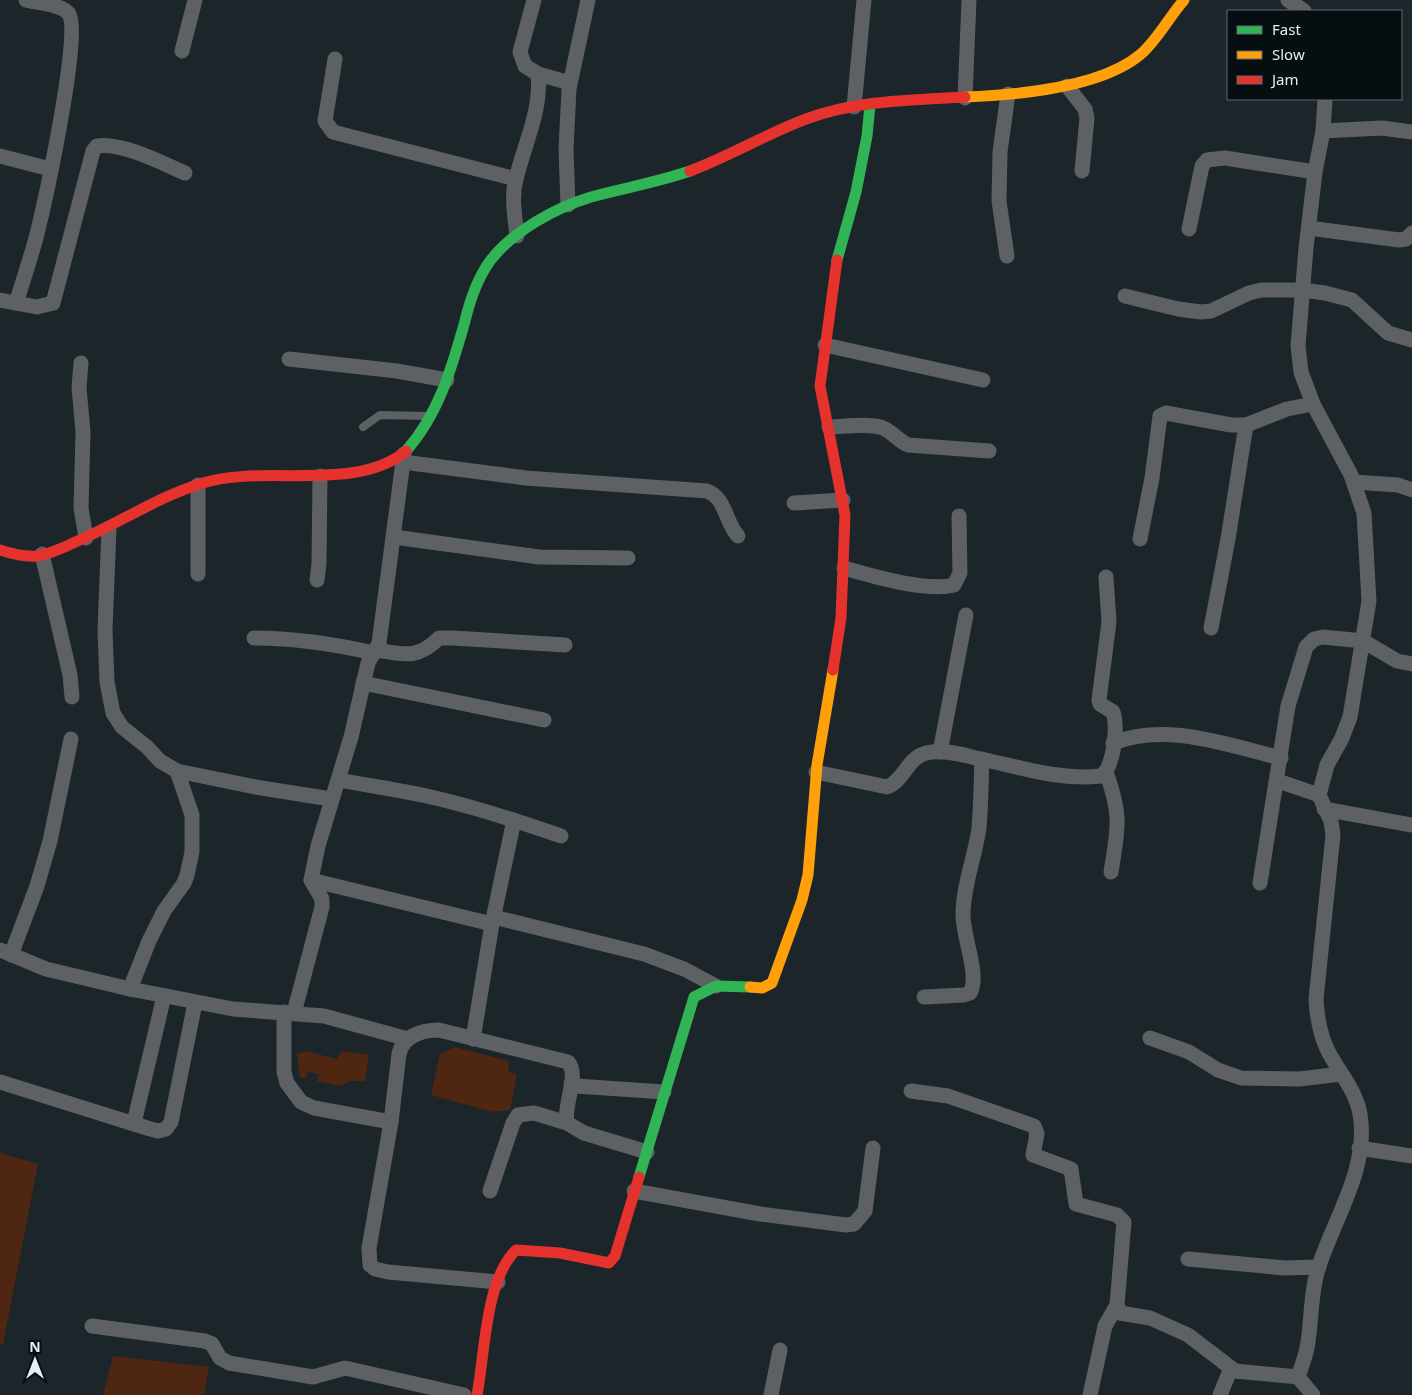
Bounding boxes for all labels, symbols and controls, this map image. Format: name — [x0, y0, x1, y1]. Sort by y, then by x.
legend — [1227, 10, 1402, 100]
text: Fast — [1272, 19, 1301, 39]
text: Slow — [1272, 44, 1305, 64]
text: Jam — [1270, 69, 1299, 89]
north arrow — [10, 1335, 60, 1385]
text: N — [29, 1337, 41, 1356]

